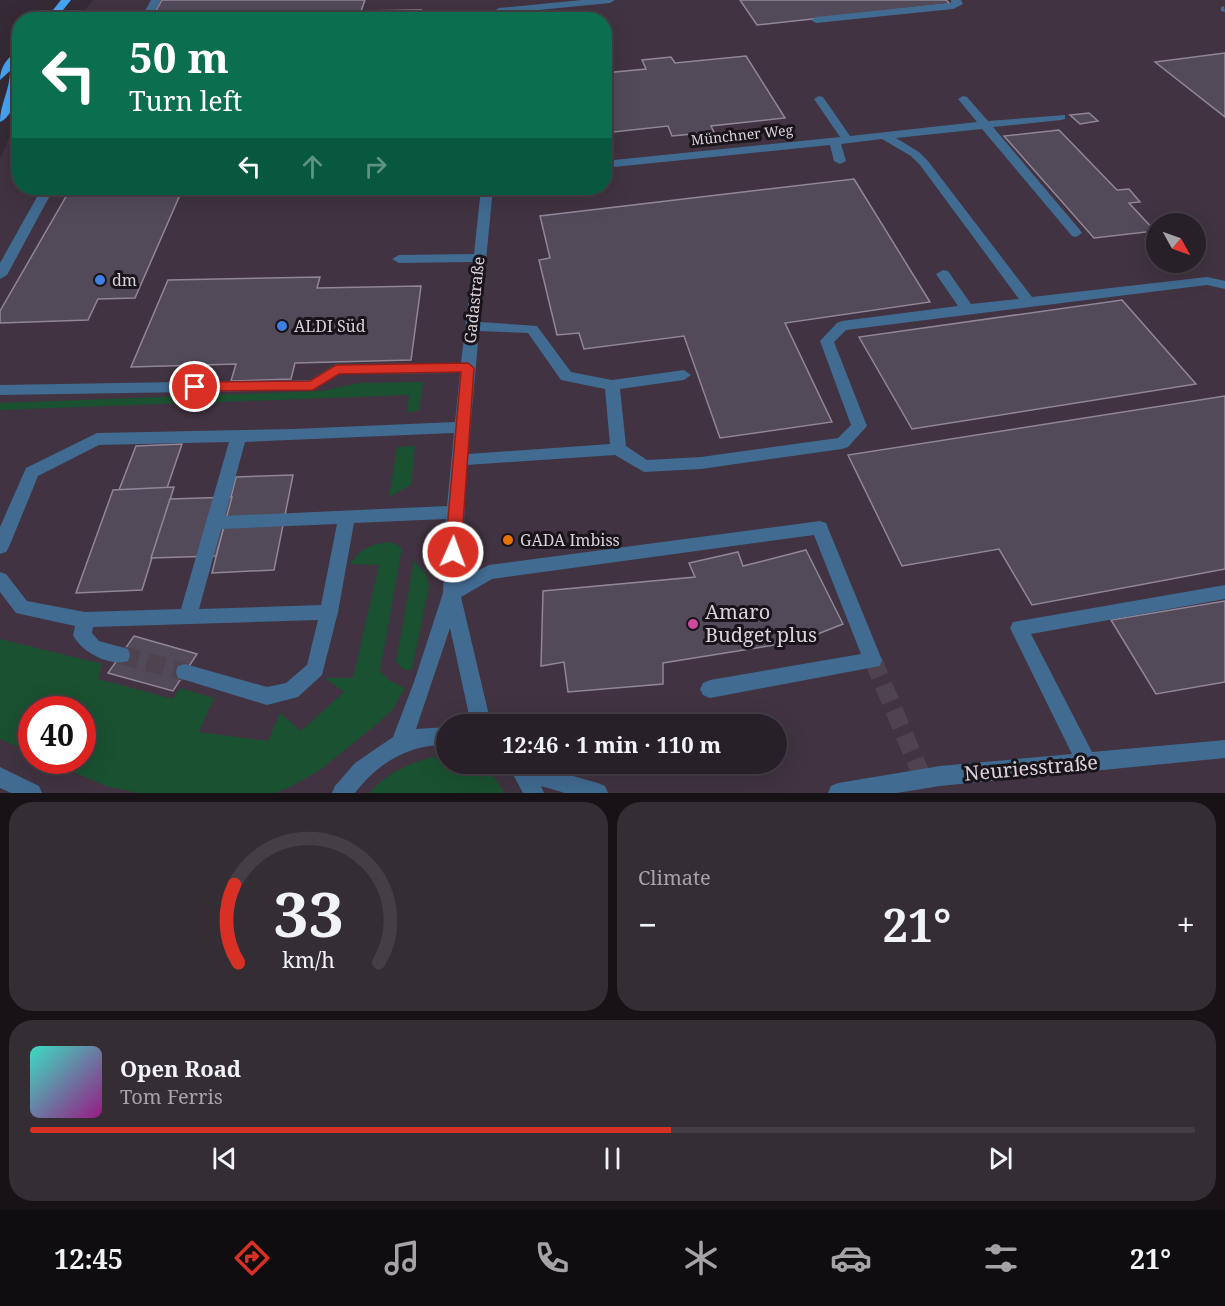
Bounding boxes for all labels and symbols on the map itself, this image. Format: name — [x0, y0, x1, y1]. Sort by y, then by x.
street label: Münchner Weg — [690, 120, 794, 149]
north arrow — [1146, 213, 1206, 273]
street label: Gadastraße — [459, 255, 489, 345]
place label: dm — [112, 269, 137, 291]
marker: dm — [93, 273, 107, 287]
place label: ALDI Süd — [294, 315, 366, 337]
marker: ALDI Süd — [275, 319, 289, 333]
pin — [169, 361, 220, 412]
position arrow — [421, 520, 485, 584]
place label: GADA Imbiss — [520, 529, 620, 551]
marker: GADA Imbiss — [501, 533, 515, 547]
place label: Amaro Budget plus — [705, 598, 817, 648]
marker: Amaro Budget plus — [686, 617, 700, 631]
speed limit sign: 40 — [18, 696, 96, 774]
street label: Neuriesstraße — [963, 748, 1099, 787]

